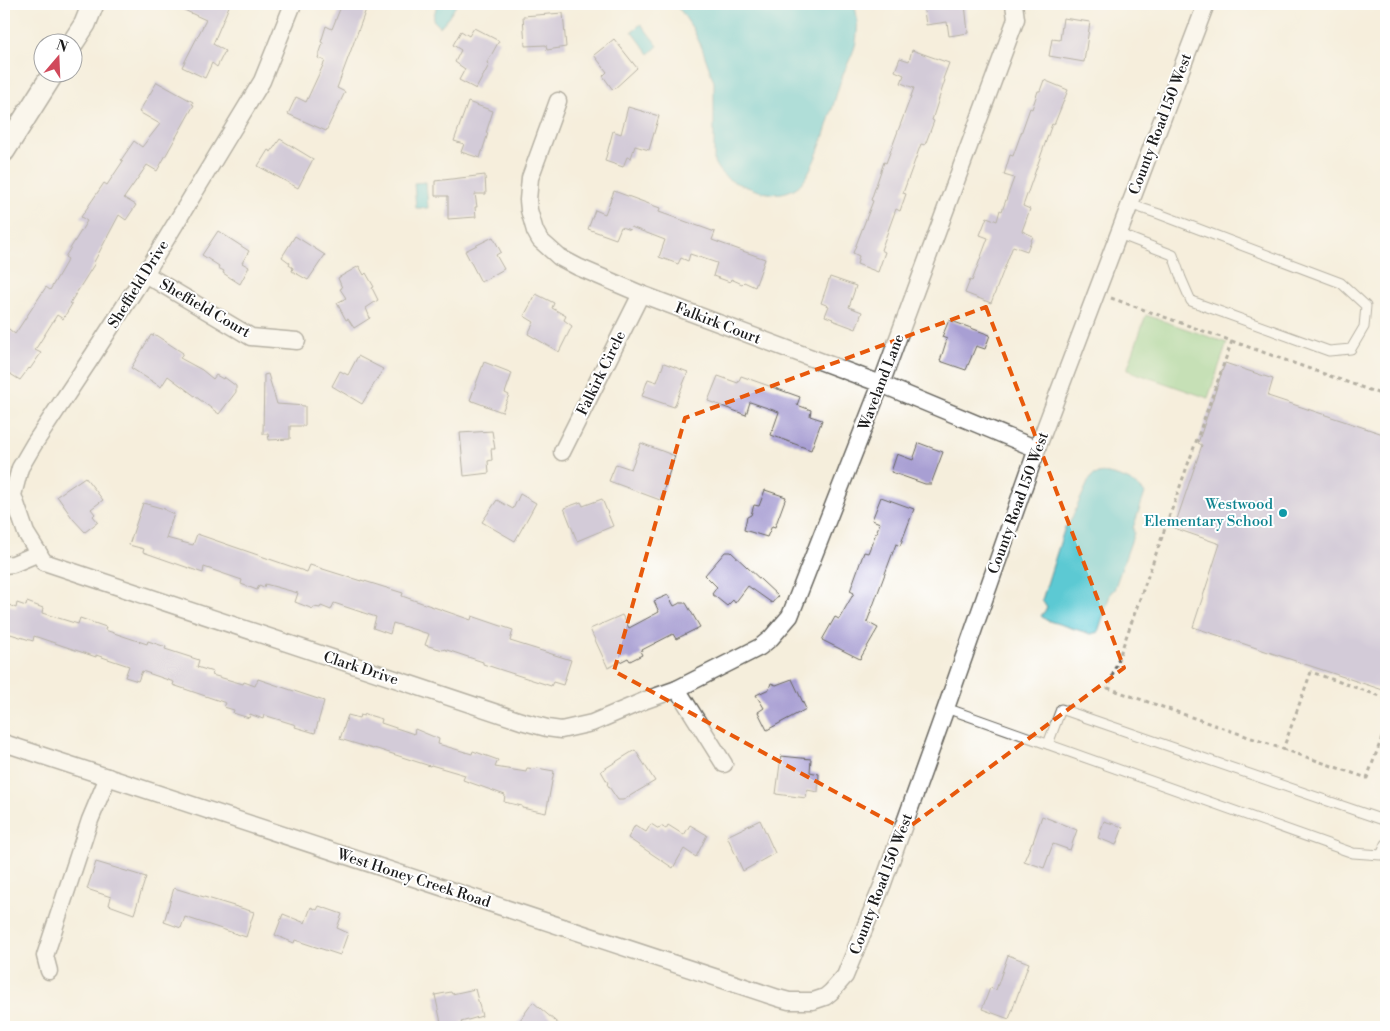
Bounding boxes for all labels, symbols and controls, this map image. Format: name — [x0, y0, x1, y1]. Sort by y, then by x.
north arrow — [32, 32, 82, 82]
text: N — [54, 36, 70, 57]
street label: County Road 150 West — [1125, 50, 1196, 198]
street label: Sheffield Drive — [104, 237, 173, 332]
street label: Sheffield Court — [156, 275, 254, 342]
street label: Falkirk Court — [672, 298, 764, 349]
street label: Falkirk Circle — [573, 328, 630, 419]
street label: Waveland Lane — [854, 331, 909, 434]
street label: County Road 150 West — [984, 429, 1053, 577]
place label: Westwood Elementary School — [1144, 495, 1274, 531]
marker: Westwood Elementary School — [1277, 507, 1289, 519]
street label: Clark Drive — [321, 647, 401, 690]
street label: County Road 150 West — [846, 810, 917, 958]
street label: West Honey Creek Road — [334, 844, 493, 912]

